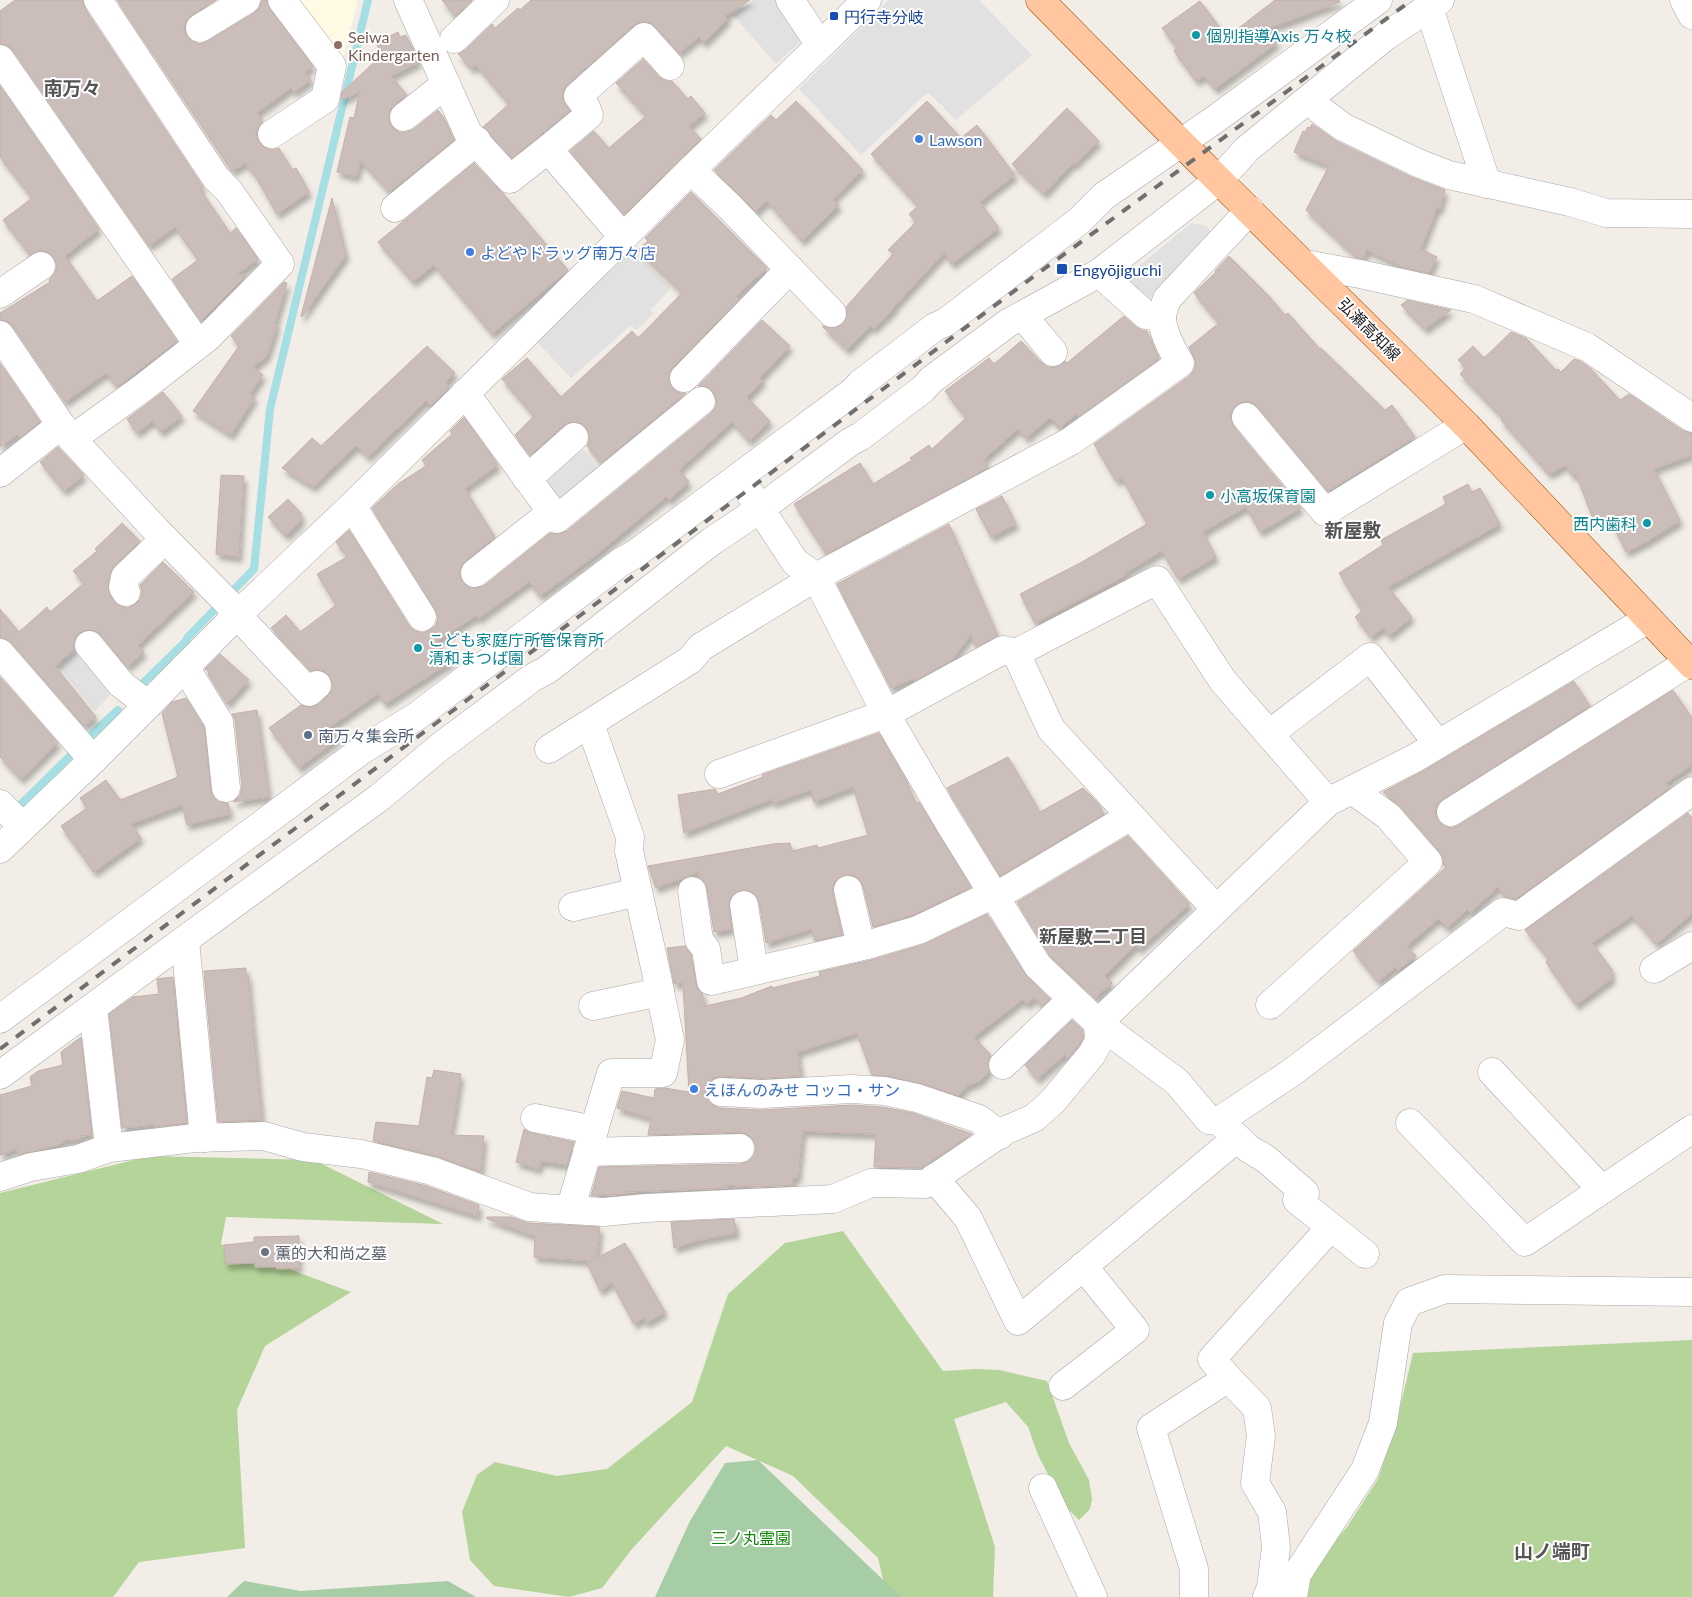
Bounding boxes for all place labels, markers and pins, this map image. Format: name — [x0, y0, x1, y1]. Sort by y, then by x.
place label: 円行寺分岐 — [844, 7, 924, 26]
marker: 円行寺分岐 — [828, 10, 840, 22]
place label: 個別指導Axis 万々校 — [1206, 26, 1352, 45]
place label: Seiwa Kindergarten — [348, 27, 440, 64]
marker: 個別指導Axis 万々校 — [1190, 29, 1202, 41]
marker: Seiwa Kindergarten — [332, 39, 344, 51]
place label: Lawson — [929, 130, 983, 149]
marker: Lawson — [913, 133, 925, 145]
place label: よどやドラッグ南万々店 — [480, 243, 656, 262]
marker: よどやドラッグ南万々店 — [464, 246, 476, 258]
place label: Engyōjiguchi — [1073, 260, 1162, 279]
marker: Engyōjiguchi — [1055, 262, 1069, 276]
place label: 小高坂保育園 — [1220, 486, 1316, 505]
marker: 小高坂保育園 — [1204, 489, 1216, 501]
place label: 西内歯科 — [1573, 514, 1637, 533]
marker: 西内歯科 — [1641, 517, 1653, 529]
place label: こども家庭庁所管保育所 清和まつば園 — [428, 630, 604, 667]
marker: こども家庭庁所管保育所 清和まつば園 — [412, 642, 424, 654]
place label: 南万々集会所 — [318, 726, 414, 745]
marker: 南万々集会所 — [302, 729, 314, 741]
place label: えほんのみせ コッコ・サン — [704, 1080, 900, 1099]
marker: えほんのみせ コッコ・サン — [688, 1083, 700, 1095]
place label: 薫的大和尚之墓 — [275, 1243, 387, 1262]
marker: 薫的大和尚之墓 — [259, 1246, 271, 1258]

